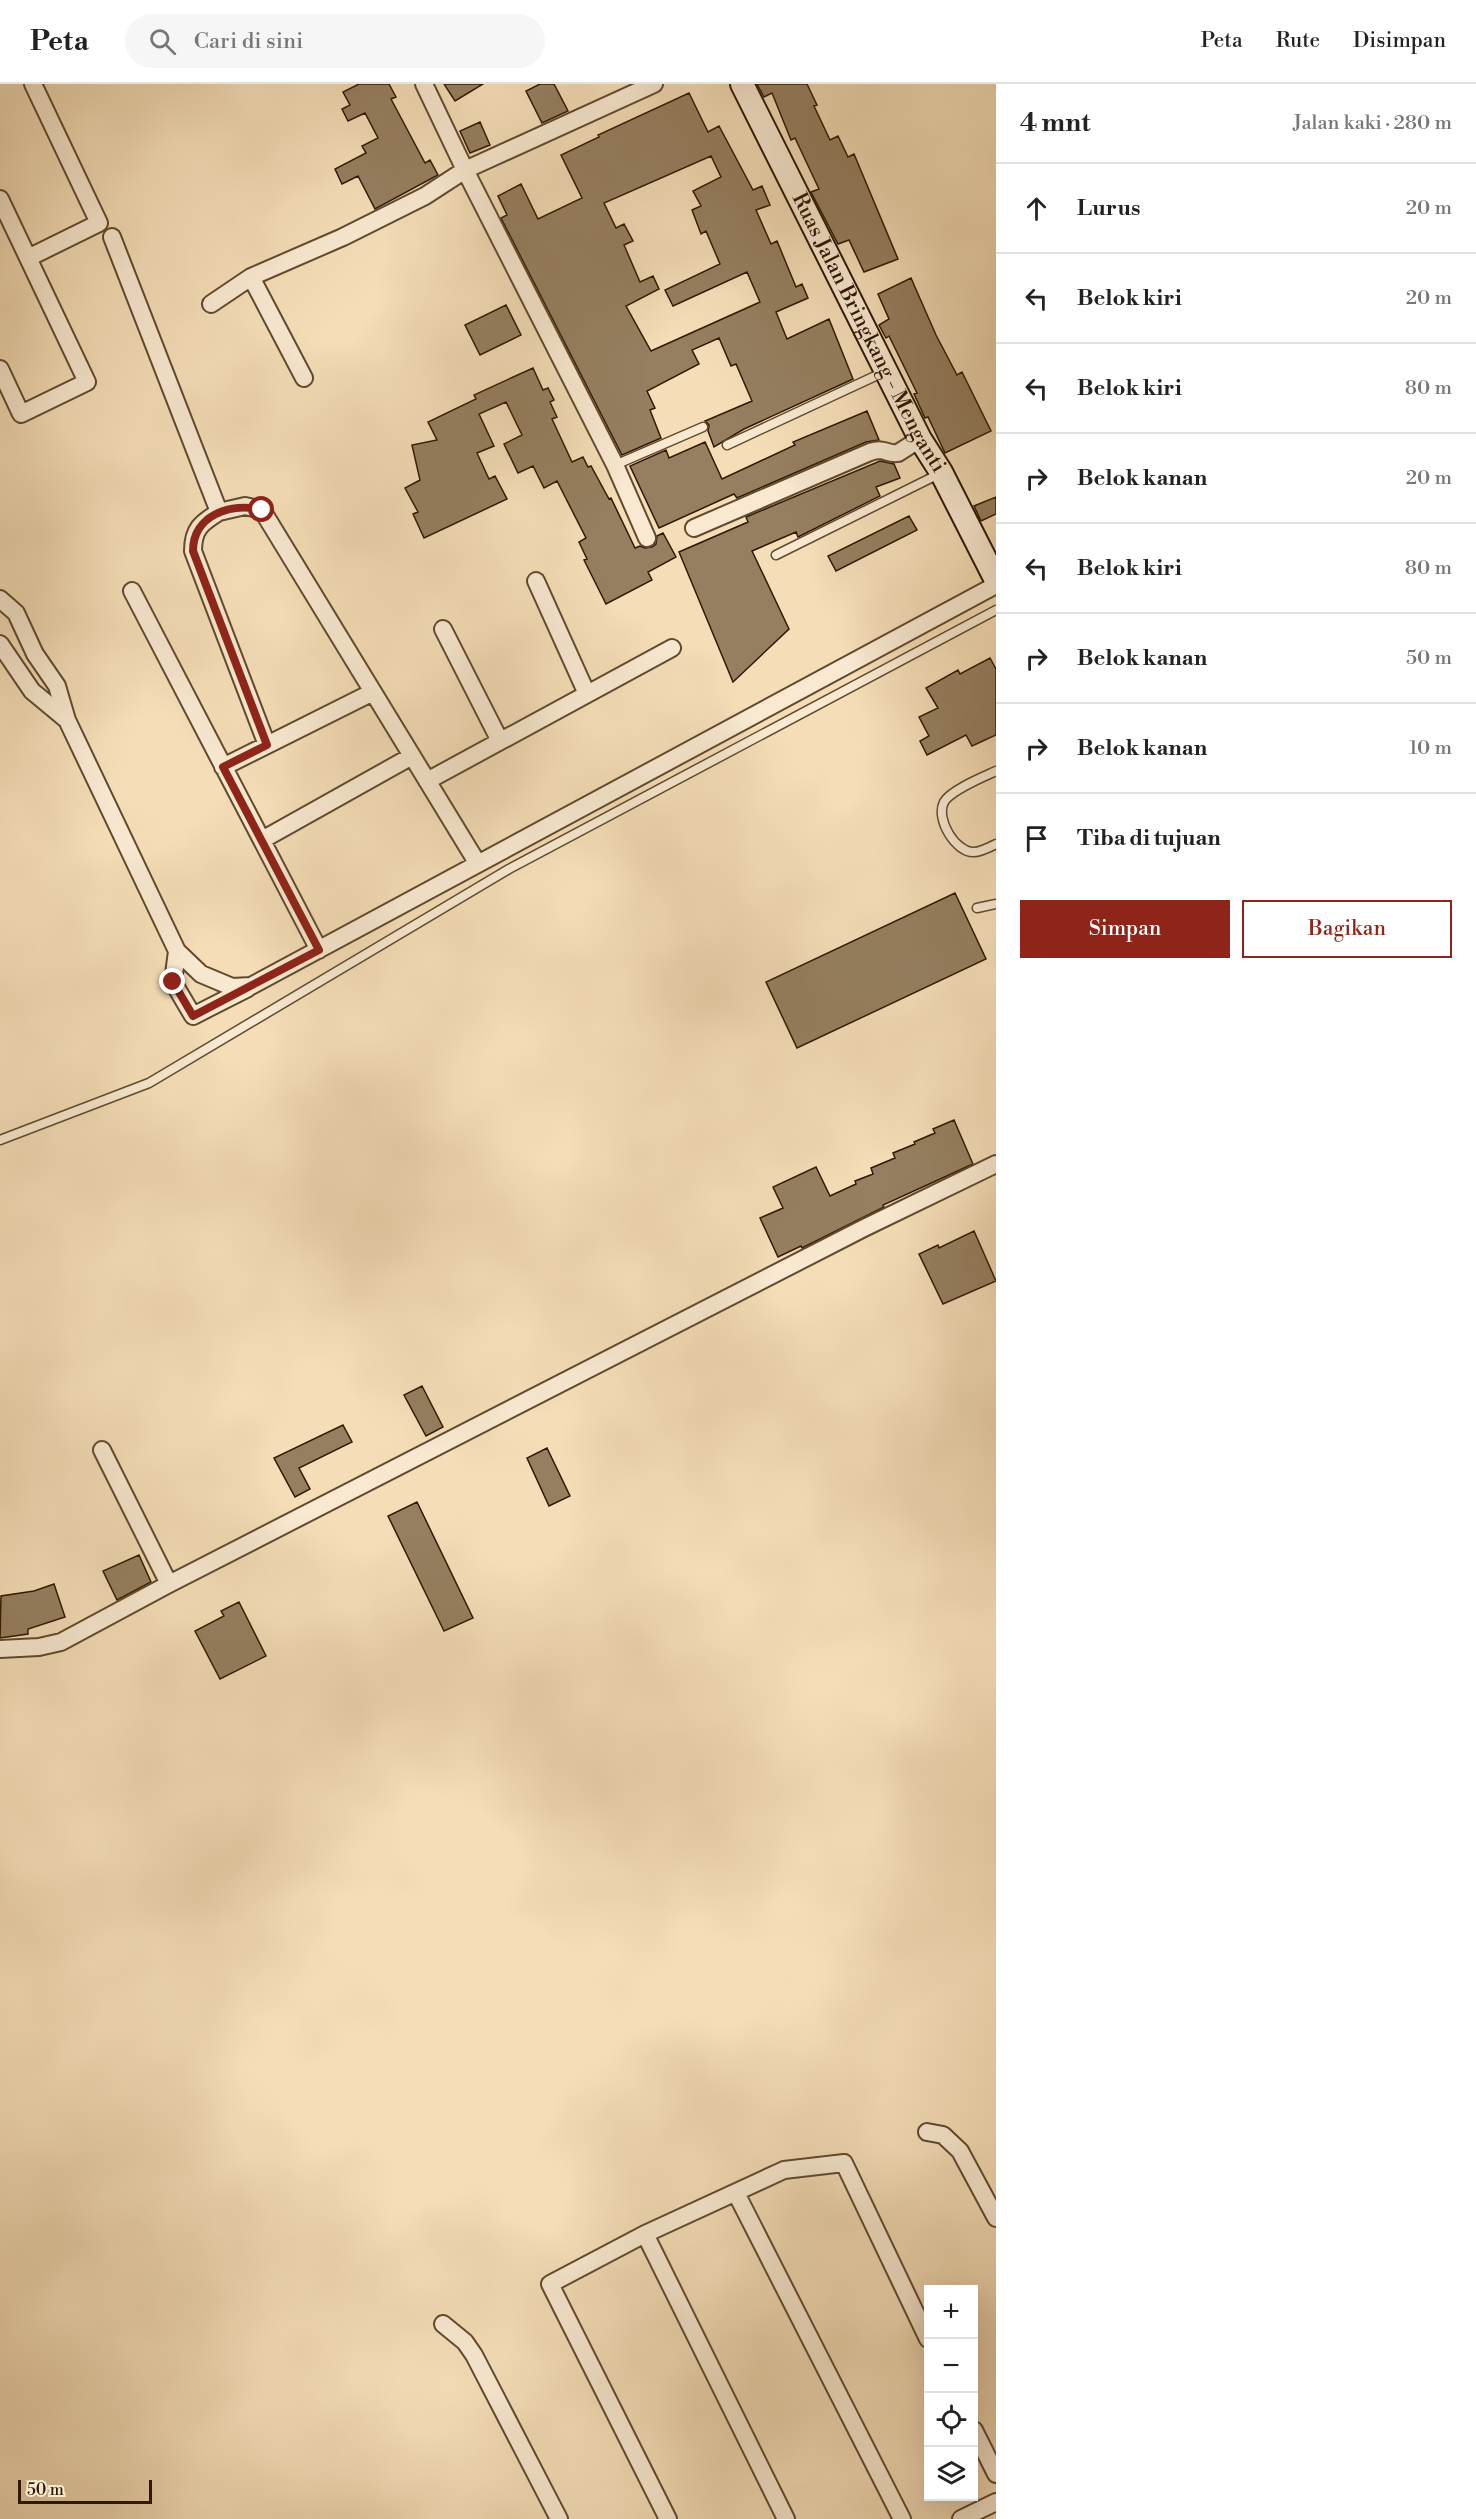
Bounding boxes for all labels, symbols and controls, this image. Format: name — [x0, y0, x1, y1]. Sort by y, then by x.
search box — [125, 14, 545, 68]
text: Peta — [30, 24, 89, 59]
icon: search — [146, 25, 179, 58]
text: Cari di sini — [194, 28, 303, 55]
text: Peta — [1201, 28, 1243, 54]
text: Rute — [1276, 28, 1320, 54]
text: Disimpan — [1353, 28, 1446, 54]
text: 4 mnt — [1020, 107, 1090, 139]
text: Jalan kaki · 280 m — [1293, 111, 1452, 136]
street label: Ruas Jalan Bringkang - Menganti — [786, 188, 951, 478]
icon: ahead — [1020, 192, 1053, 225]
text: Lurus — [1077, 195, 1140, 222]
text: 20 m — [1406, 196, 1452, 221]
icon: left — [1020, 282, 1053, 315]
text: Belok kiri — [1077, 285, 1182, 312]
text: 20 m — [1406, 286, 1452, 311]
icon: left — [1020, 372, 1053, 405]
text: Belok kiri — [1077, 375, 1182, 402]
text: 80 m — [1405, 376, 1452, 401]
icon: right — [1020, 462, 1053, 495]
text: Belok kanan — [1077, 465, 1207, 492]
text: 20 m — [1406, 466, 1452, 491]
route start — [248, 496, 274, 522]
icon: left — [1020, 552, 1053, 585]
text: Belok kiri — [1077, 555, 1182, 582]
text: 80 m — [1405, 556, 1452, 581]
icon: right — [1020, 642, 1053, 675]
text: Belok kanan — [1077, 645, 1207, 672]
text: 50 m — [1406, 646, 1452, 671]
icon: right — [1020, 732, 1053, 765]
text: Belok kanan — [1077, 735, 1207, 762]
text: 10 m — [1409, 736, 1452, 761]
icon: arrive — [1020, 822, 1053, 855]
text: Tiba di tujuan — [1077, 825, 1221, 852]
button: Simpan — [1020, 900, 1230, 958]
button: Bagikan — [1242, 900, 1452, 958]
route end — [159, 968, 185, 994]
map controls — [924, 2285, 978, 2501]
button: + — [924, 2285, 978, 2339]
button: − — [924, 2339, 978, 2393]
button: locate — [924, 2393, 978, 2447]
button: layers — [924, 2447, 978, 2501]
scale bar — [18, 2477, 152, 2504]
text: 50 m — [27, 2480, 64, 2500]

